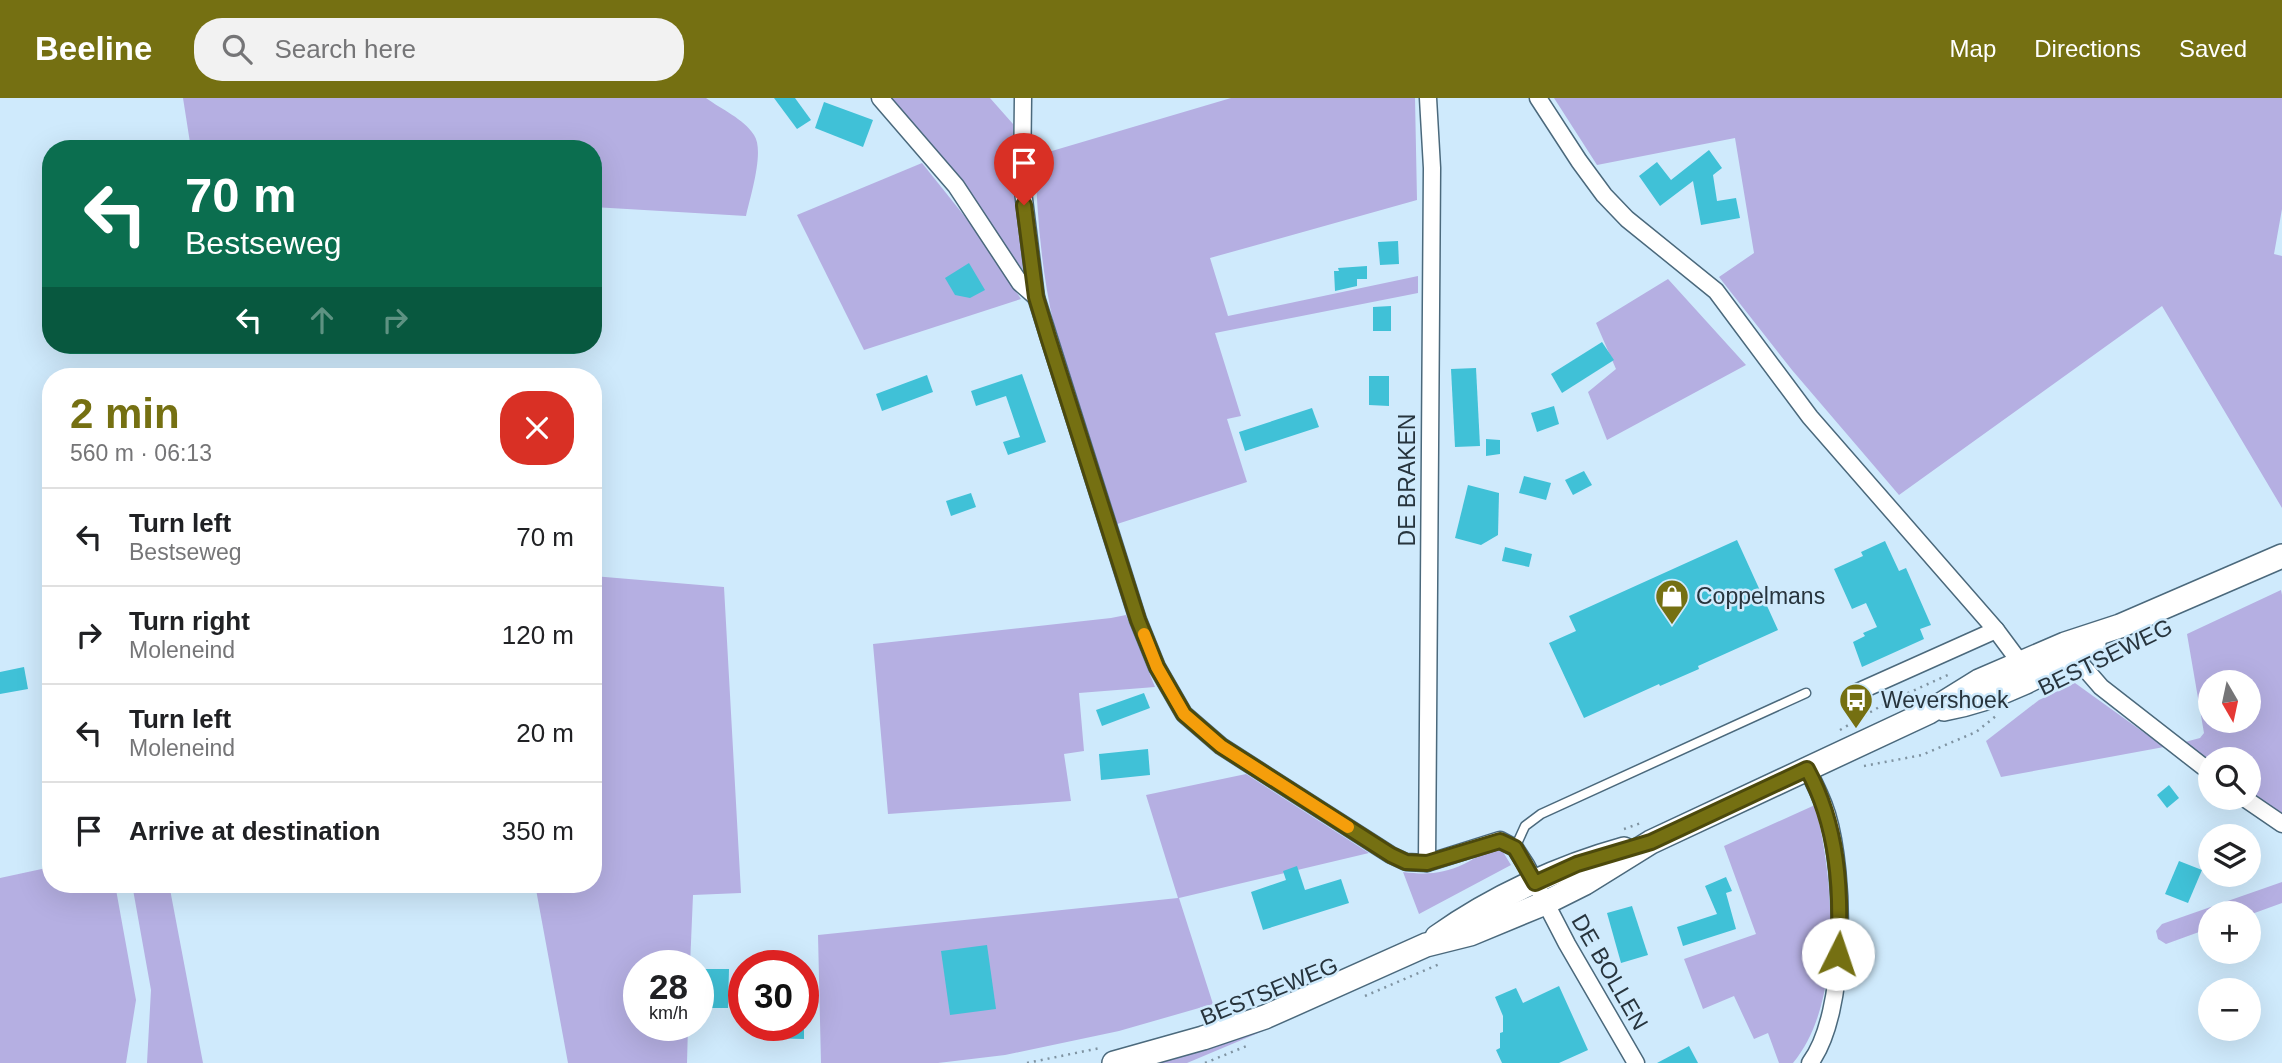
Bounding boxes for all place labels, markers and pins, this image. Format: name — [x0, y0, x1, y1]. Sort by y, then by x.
pin — [994, 133, 1054, 205]
shop icon: Coppelmans — [1653, 577, 1691, 626]
place label: Coppelmans — [1696, 583, 1825, 609]
bus stop icon: Wevershoek — [1837, 681, 1875, 730]
place label: Wevershoek — [1881, 687, 2009, 713]

